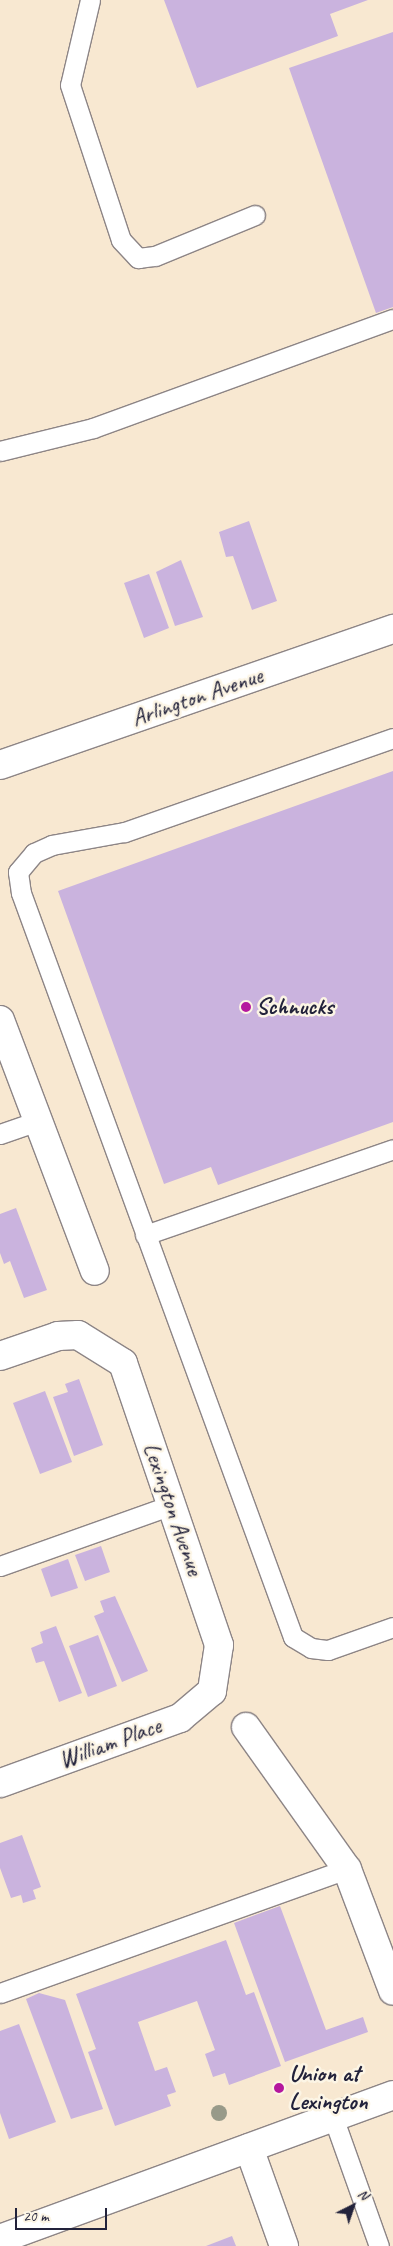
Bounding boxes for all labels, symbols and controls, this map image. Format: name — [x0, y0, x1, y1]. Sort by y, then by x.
street label: Arlington Avenue — [128, 661, 266, 733]
place label: Schnucks — [256, 993, 333, 1021]
marker: Schnucks — [240, 1001, 252, 1013]
street label: Lexington Avenue — [137, 1439, 209, 1579]
street label: William Place — [55, 1711, 165, 1775]
place label: Union at Lexington — [289, 2060, 368, 2116]
marker: Union at Lexington — [273, 2082, 285, 2094]
north arrow — [328, 2181, 378, 2231]
text: N — [354, 2185, 372, 2204]
scale bar — [18, 2198, 110, 2230]
text: 20 m — [23, 2207, 49, 2226]

